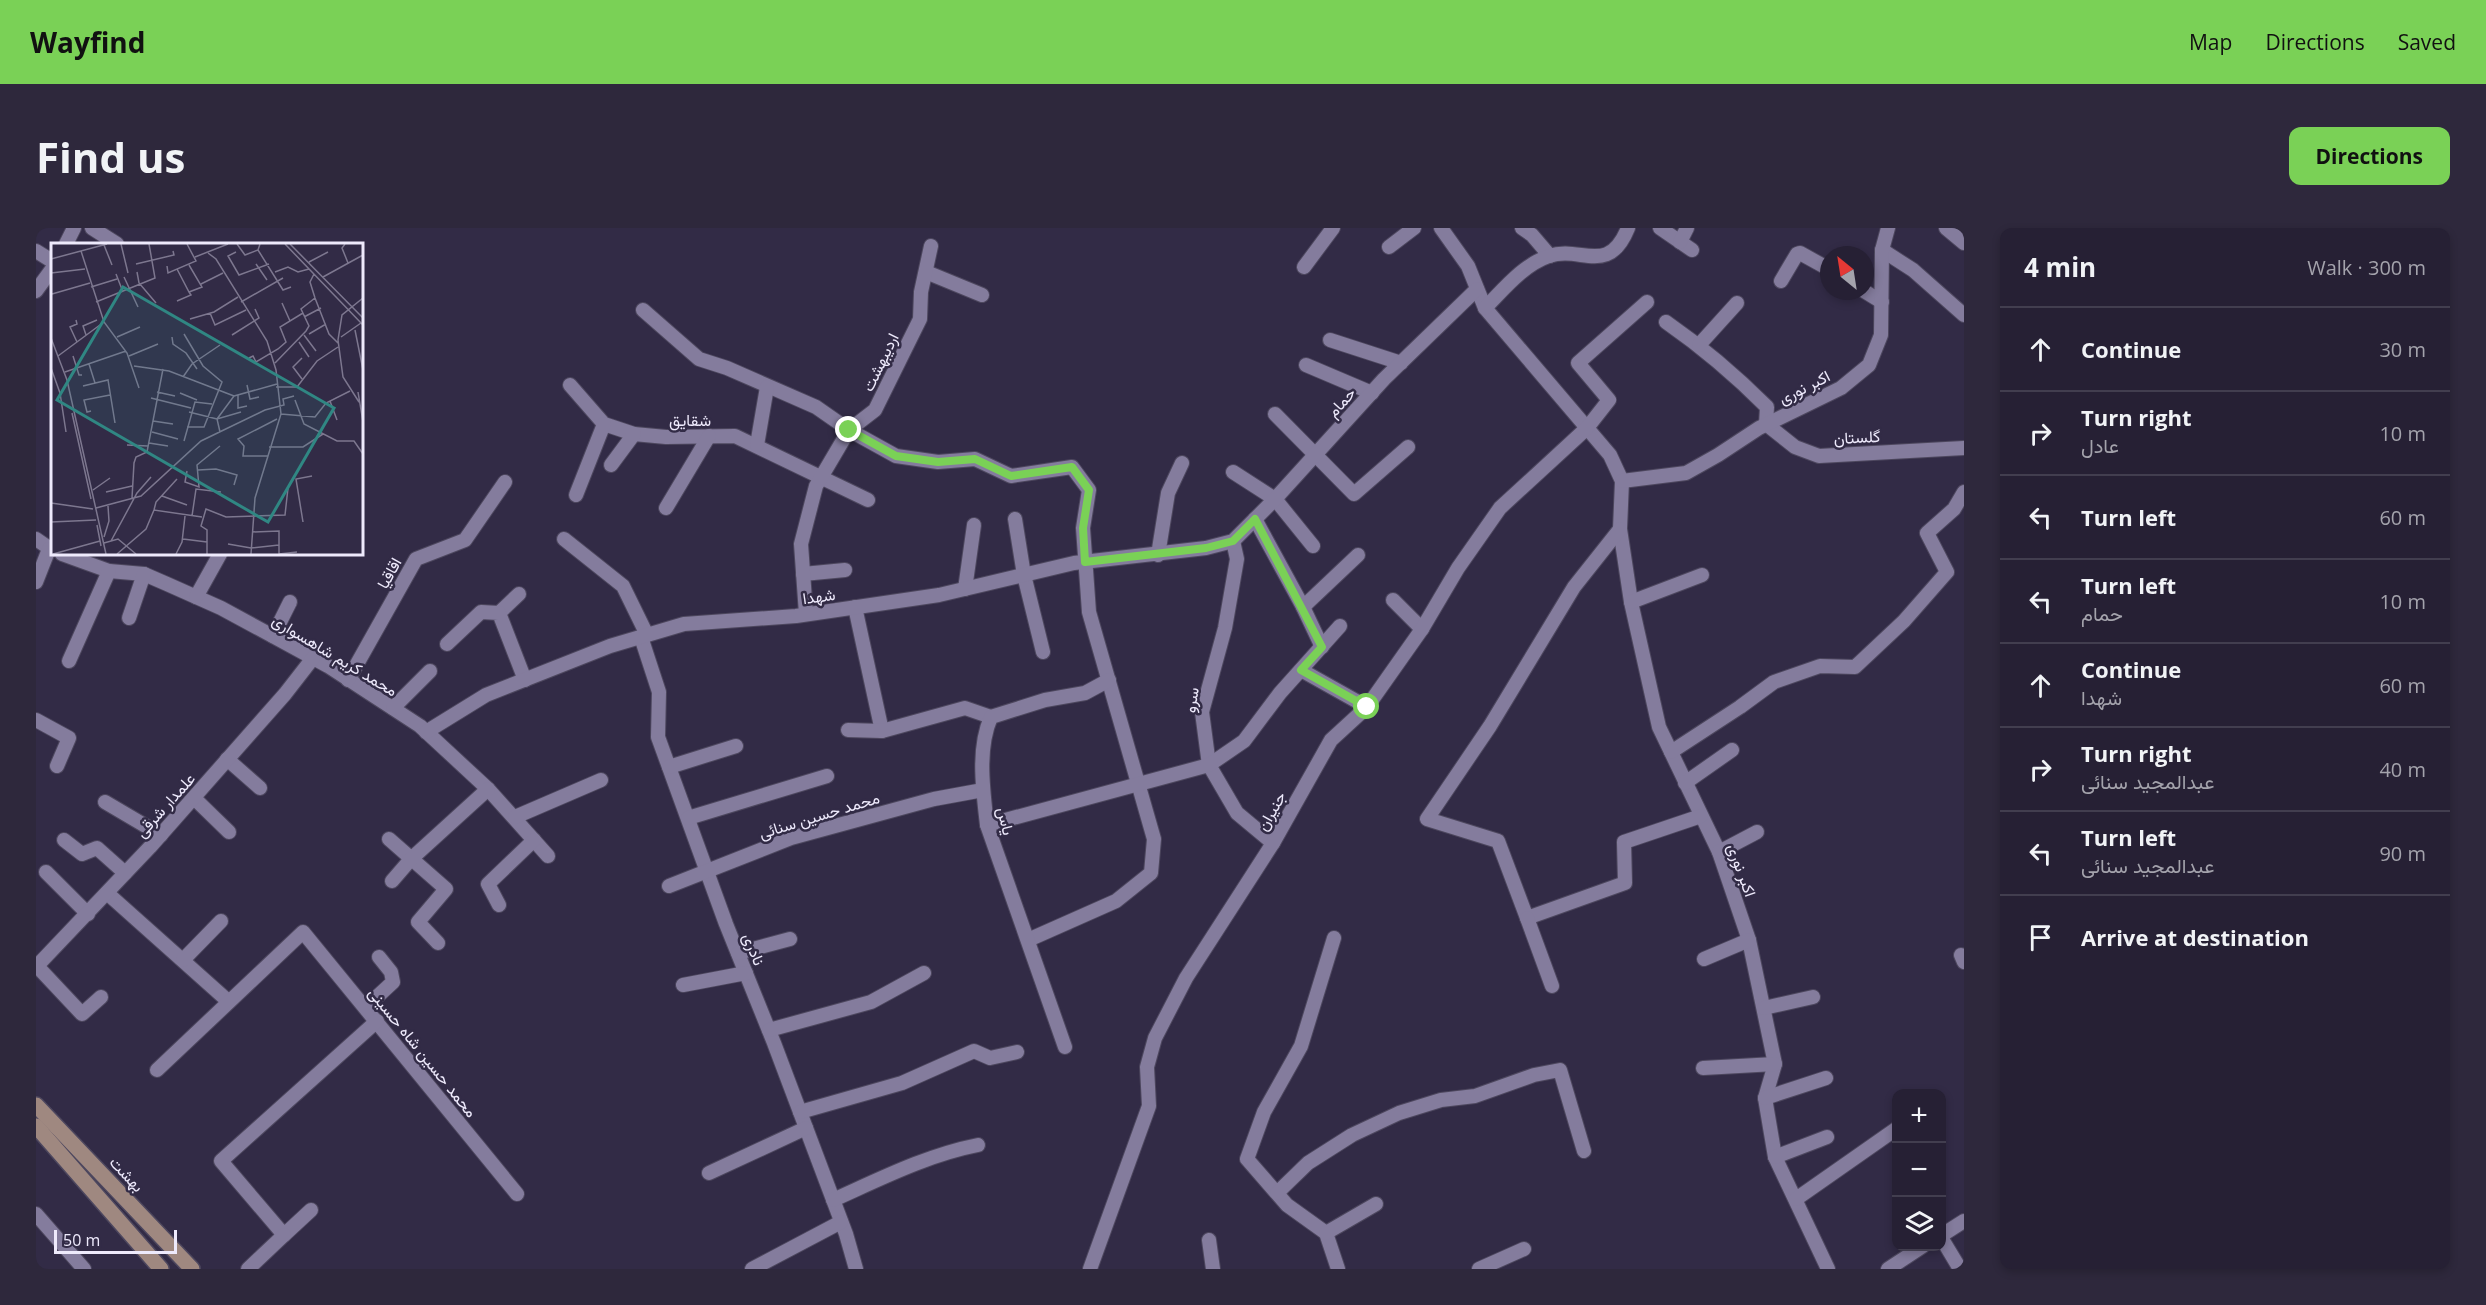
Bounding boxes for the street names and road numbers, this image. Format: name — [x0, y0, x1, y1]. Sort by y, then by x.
street label: اردیبهشت — [856, 329, 904, 395]
street label: اکبر نوری — [1774, 365, 1834, 409]
street label: حمام — [1322, 382, 1361, 422]
street label: شقایق — [669, 409, 711, 431]
street label: گلستان — [1833, 425, 1881, 449]
street label: اقاقیا — [371, 553, 407, 593]
street label: شهدا — [801, 583, 837, 609]
street label: محمد کریم شاهسواری — [268, 609, 402, 701]
street label: سرو — [1178, 686, 1204, 714]
street label: علمدار شرقی — [130, 768, 200, 842]
street label: محمد حسین سنائی — [756, 786, 882, 844]
street label: جنیران — [1251, 787, 1291, 835]
street label: یاس — [992, 805, 1020, 837]
street label: اکبر نوری — [1722, 840, 1762, 900]
street label: نادری — [738, 930, 770, 968]
street label: محمد حسین شاه حسینی — [364, 982, 482, 1122]
street label: بهشت — [105, 1151, 149, 1197]

